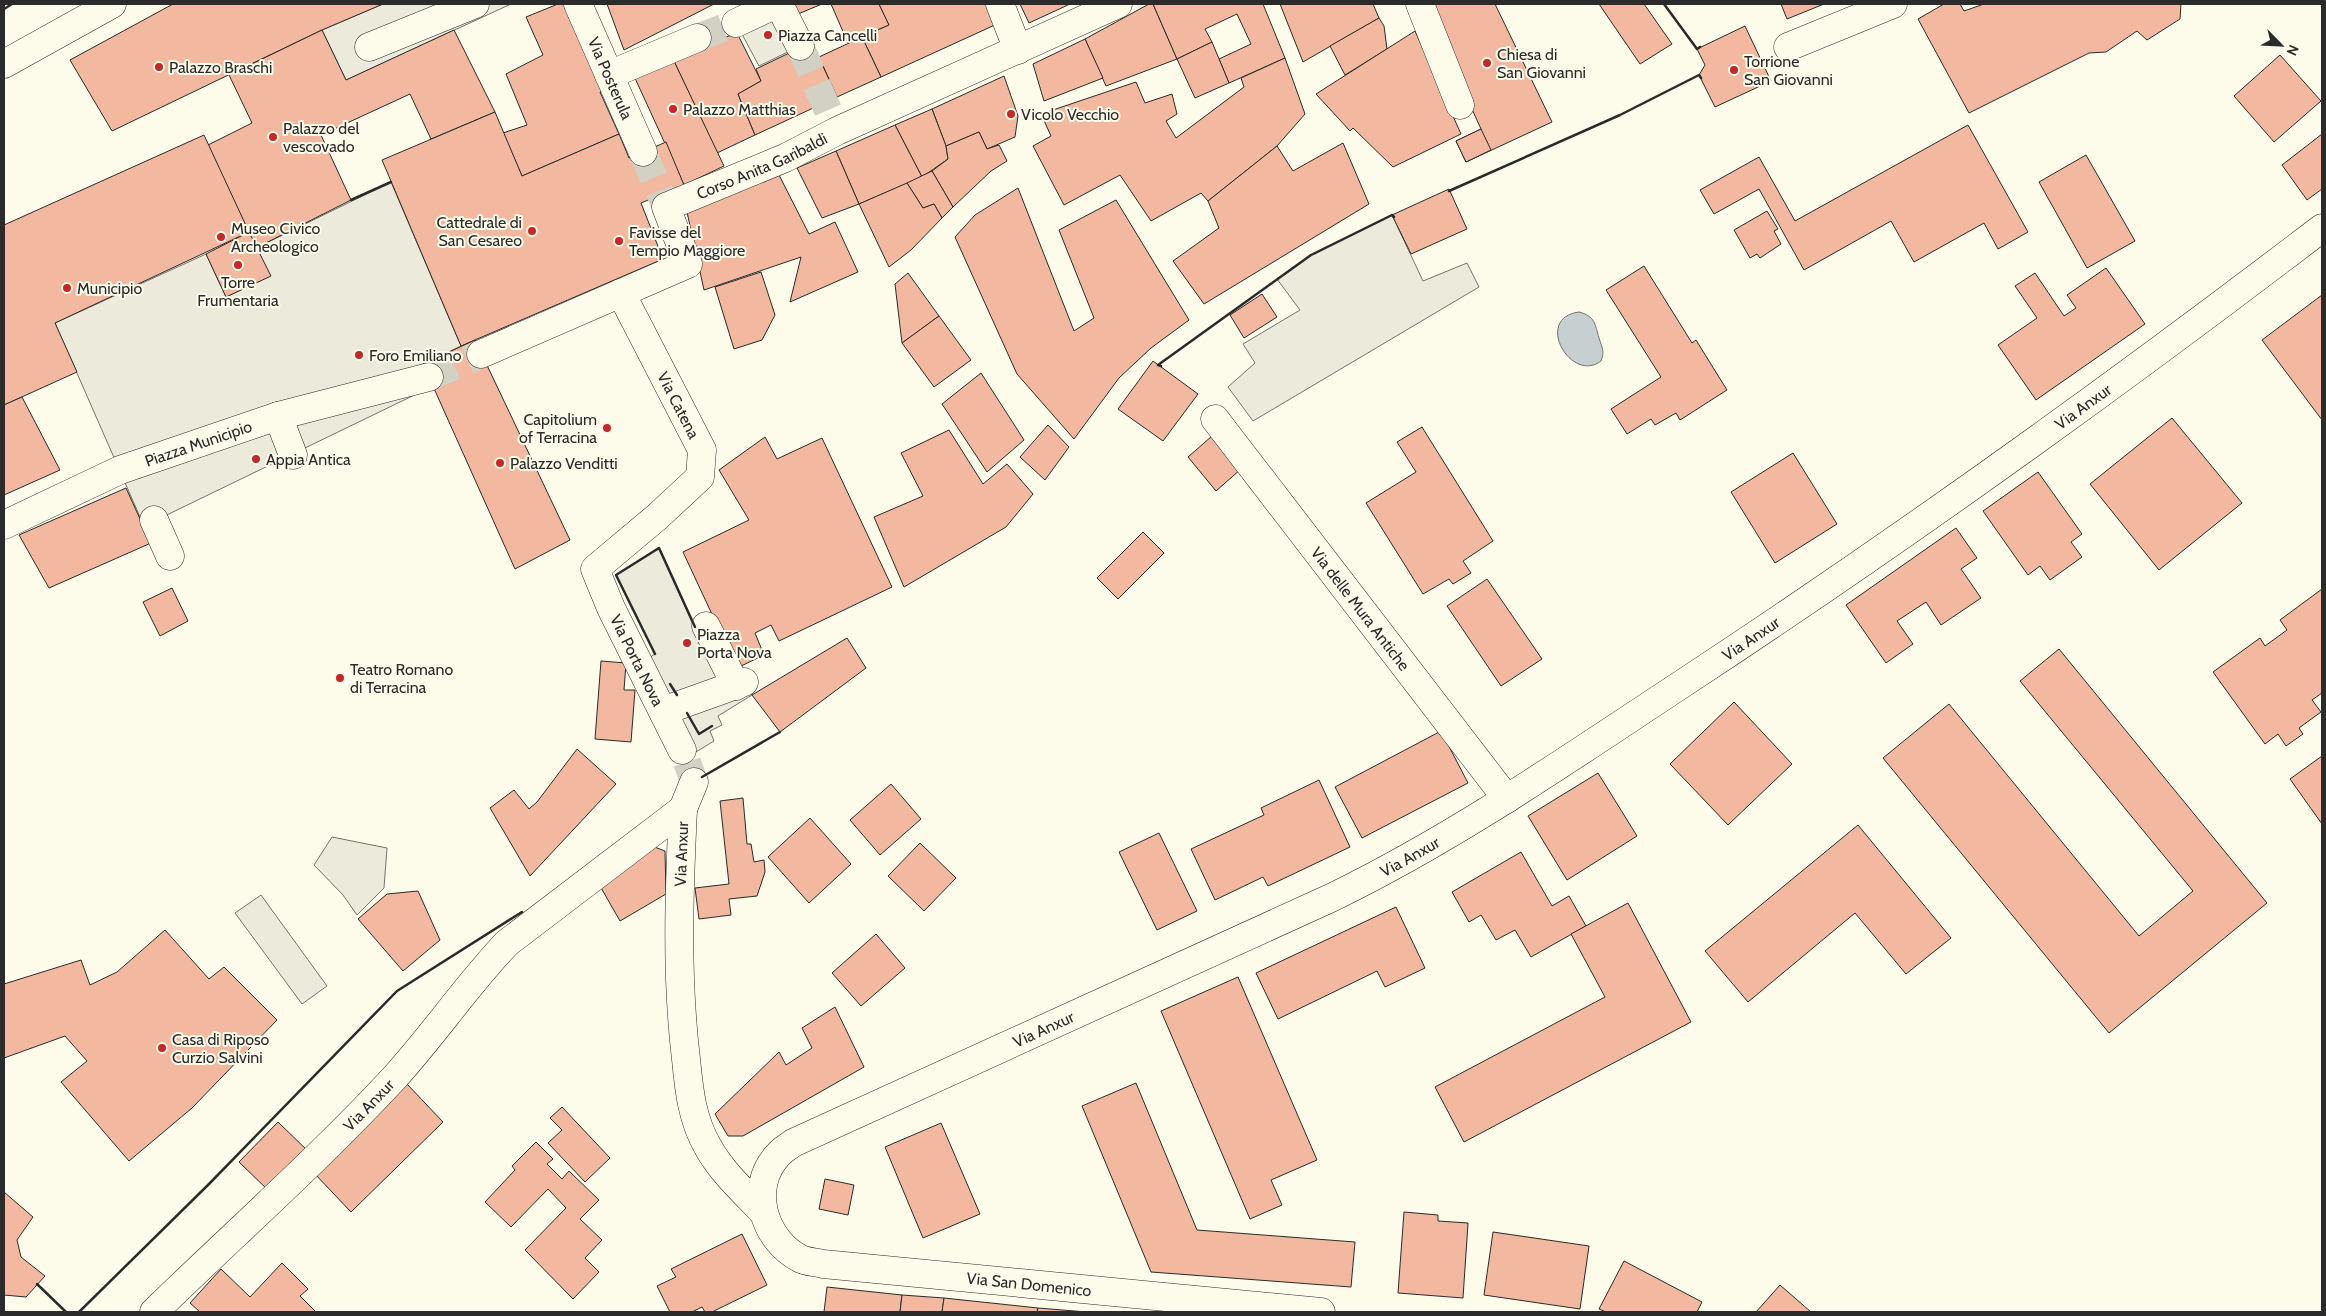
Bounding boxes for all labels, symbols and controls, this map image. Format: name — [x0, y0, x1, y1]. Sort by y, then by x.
north arrow — [2256, 20, 2306, 70]
place label: Piazza Cancelli — [778, 26, 877, 45]
marker: Piazza Cancelli — [762, 29, 774, 41]
street label: Via Posterula — [584, 34, 637, 123]
text: N — [2283, 42, 2303, 58]
place label: Chiesa di San Giovanni — [1497, 45, 1586, 82]
place label: Torrione San Giovanni — [1744, 52, 1833, 89]
marker: Chiesa di San Giovanni — [1481, 57, 1493, 69]
place label: Palazzo Braschi — [169, 58, 272, 77]
marker: Palazzo Braschi — [153, 61, 165, 73]
marker: Torrione San Giovanni — [1728, 64, 1740, 76]
place label: Palazzo Matthias — [683, 100, 796, 119]
marker: Palazzo Matthias — [667, 103, 679, 115]
place label: Vicolo Vecchio — [1021, 105, 1119, 124]
marker: Vicolo Vecchio — [1005, 108, 1017, 120]
place label: Palazzo del vescovado — [283, 119, 359, 156]
street label: Corso Anita Garibaldi — [694, 129, 830, 203]
marker: Palazzo del vescovado — [267, 131, 279, 143]
place label: Cattedrale di San Cesareo — [436, 213, 522, 250]
place label: Museo Civico Archeologico — [231, 219, 321, 256]
place label: Favisse del Tempio Maggiore — [629, 223, 745, 260]
marker: Cattedrale di San Cesareo — [526, 225, 538, 237]
marker: Museo Civico Archeologico — [215, 231, 227, 243]
marker: Favisse del Tempio Maggiore — [613, 235, 625, 247]
marker: Torre Frumentaria — [232, 259, 244, 271]
place label: Torre Frumentaria — [197, 273, 279, 310]
place label: Municipio — [77, 279, 142, 298]
marker: Municipio — [61, 282, 73, 294]
place label: Foro Emiliano — [369, 346, 462, 365]
marker: Foro Emiliano — [353, 349, 365, 361]
street label: Via Catena — [653, 369, 704, 442]
street label: Via Anxur — [2051, 379, 2116, 434]
place label: Capitolium of Terracina — [519, 410, 597, 447]
street label: Piazza Municipio — [142, 417, 255, 471]
marker: Capitolium of Terracina — [601, 422, 613, 434]
place label: Appia Antica — [266, 450, 351, 469]
marker: Appia Antica — [250, 453, 262, 465]
place label: Palazzo Venditti — [510, 454, 618, 473]
marker: Palazzo Venditti — [494, 457, 506, 469]
street label: Via delle Mura Antiche — [1307, 543, 1414, 674]
street label: Via Porta Nova — [606, 612, 668, 710]
street label: Via Anxur — [1719, 612, 1784, 665]
place label: Piazza Porta Nova — [697, 625, 772, 662]
marker: Piazza Porta Nova — [681, 637, 693, 649]
place label: Teatro Romano di Terracina — [350, 660, 453, 697]
marker: Teatro Romano di Terracina — [334, 672, 346, 684]
street label: Via Anxur — [671, 820, 692, 887]
street label: Via Anxur — [1377, 832, 1444, 881]
street label: Via Anxur — [1010, 1007, 1078, 1052]
place label: Casa di Riposo Curzio Salvini — [172, 1030, 270, 1067]
marker: Casa di Riposo Curzio Salvini — [156, 1042, 168, 1054]
street label: Via Anxur — [339, 1075, 399, 1135]
street label: Via San Domenico — [966, 1268, 1093, 1301]

